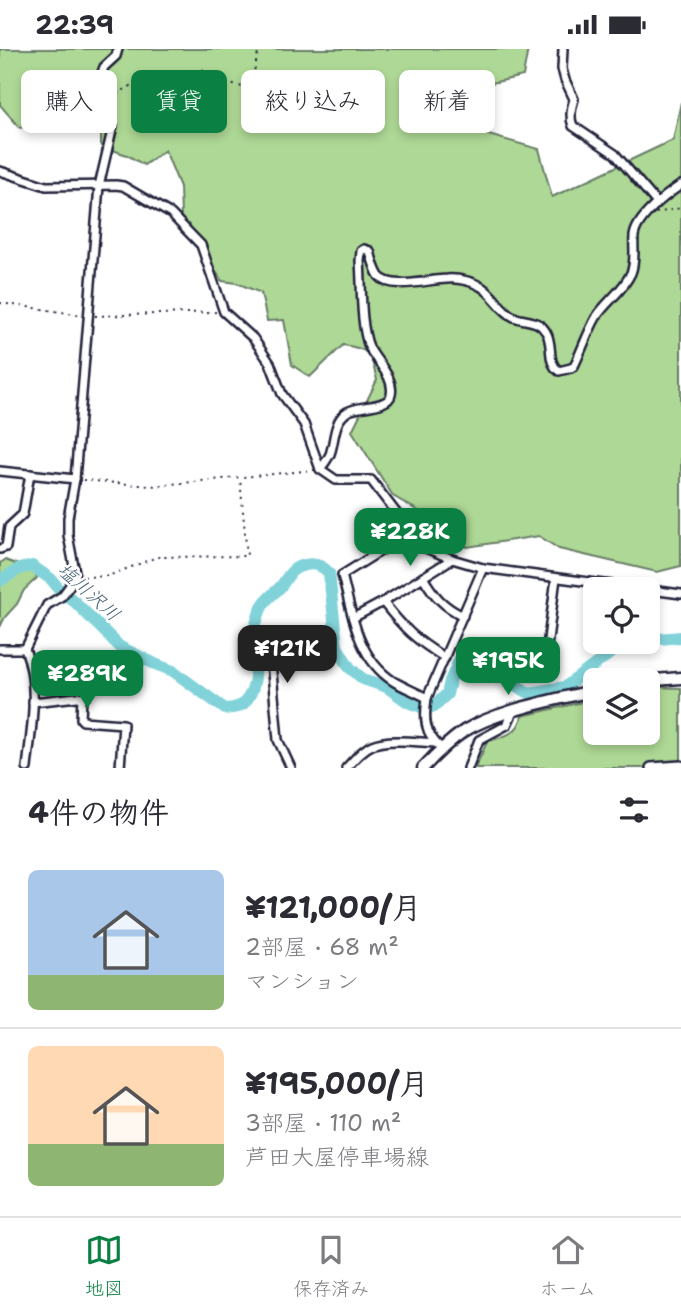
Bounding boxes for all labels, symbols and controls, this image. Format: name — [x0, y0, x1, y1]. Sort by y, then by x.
text: 22:39 — [35, 7, 114, 42]
chip: 購入 — [21, 70, 117, 133]
chip: 賃貸 — [131, 70, 227, 133]
chip: 絞り込み — [241, 70, 385, 133]
chip: 新着 — [399, 70, 495, 133]
pin: ¥228K — [361, 509, 459, 568]
text: ¥228K — [370, 516, 450, 546]
water label: 塩川沢川 — [52, 557, 126, 627]
map controls — [583, 577, 660, 745]
button: locate — [583, 577, 660, 654]
pin: ¥121K — [238, 625, 336, 685]
text: ¥121K — [254, 633, 320, 663]
pin: ¥195K — [459, 637, 557, 697]
text: ¥195K — [472, 645, 544, 675]
pin: ¥289K — [38, 651, 136, 710]
text: ¥289K — [47, 658, 127, 688]
button: layers — [583, 668, 660, 745]
icon: filters — [615, 791, 653, 829]
text: 4件の物件 — [28, 792, 169, 833]
text: ¥121,000/月 — [245, 887, 422, 928]
icon: home — [84, 898, 168, 982]
text: 2部屋 · 68 m² — [245, 932, 399, 962]
text: マンション — [245, 966, 359, 996]
text: ¥195,000/月 — [245, 1063, 429, 1104]
icon: home — [84, 1074, 168, 1158]
text: 3部屋 · 110 m² — [245, 1108, 401, 1138]
text: 芦田大屋停車場線 — [245, 1142, 429, 1172]
tab: 地図 — [85, 1231, 123, 1301]
tab: 保存済み — [293, 1231, 369, 1301]
tab: ホーム — [540, 1231, 596, 1301]

